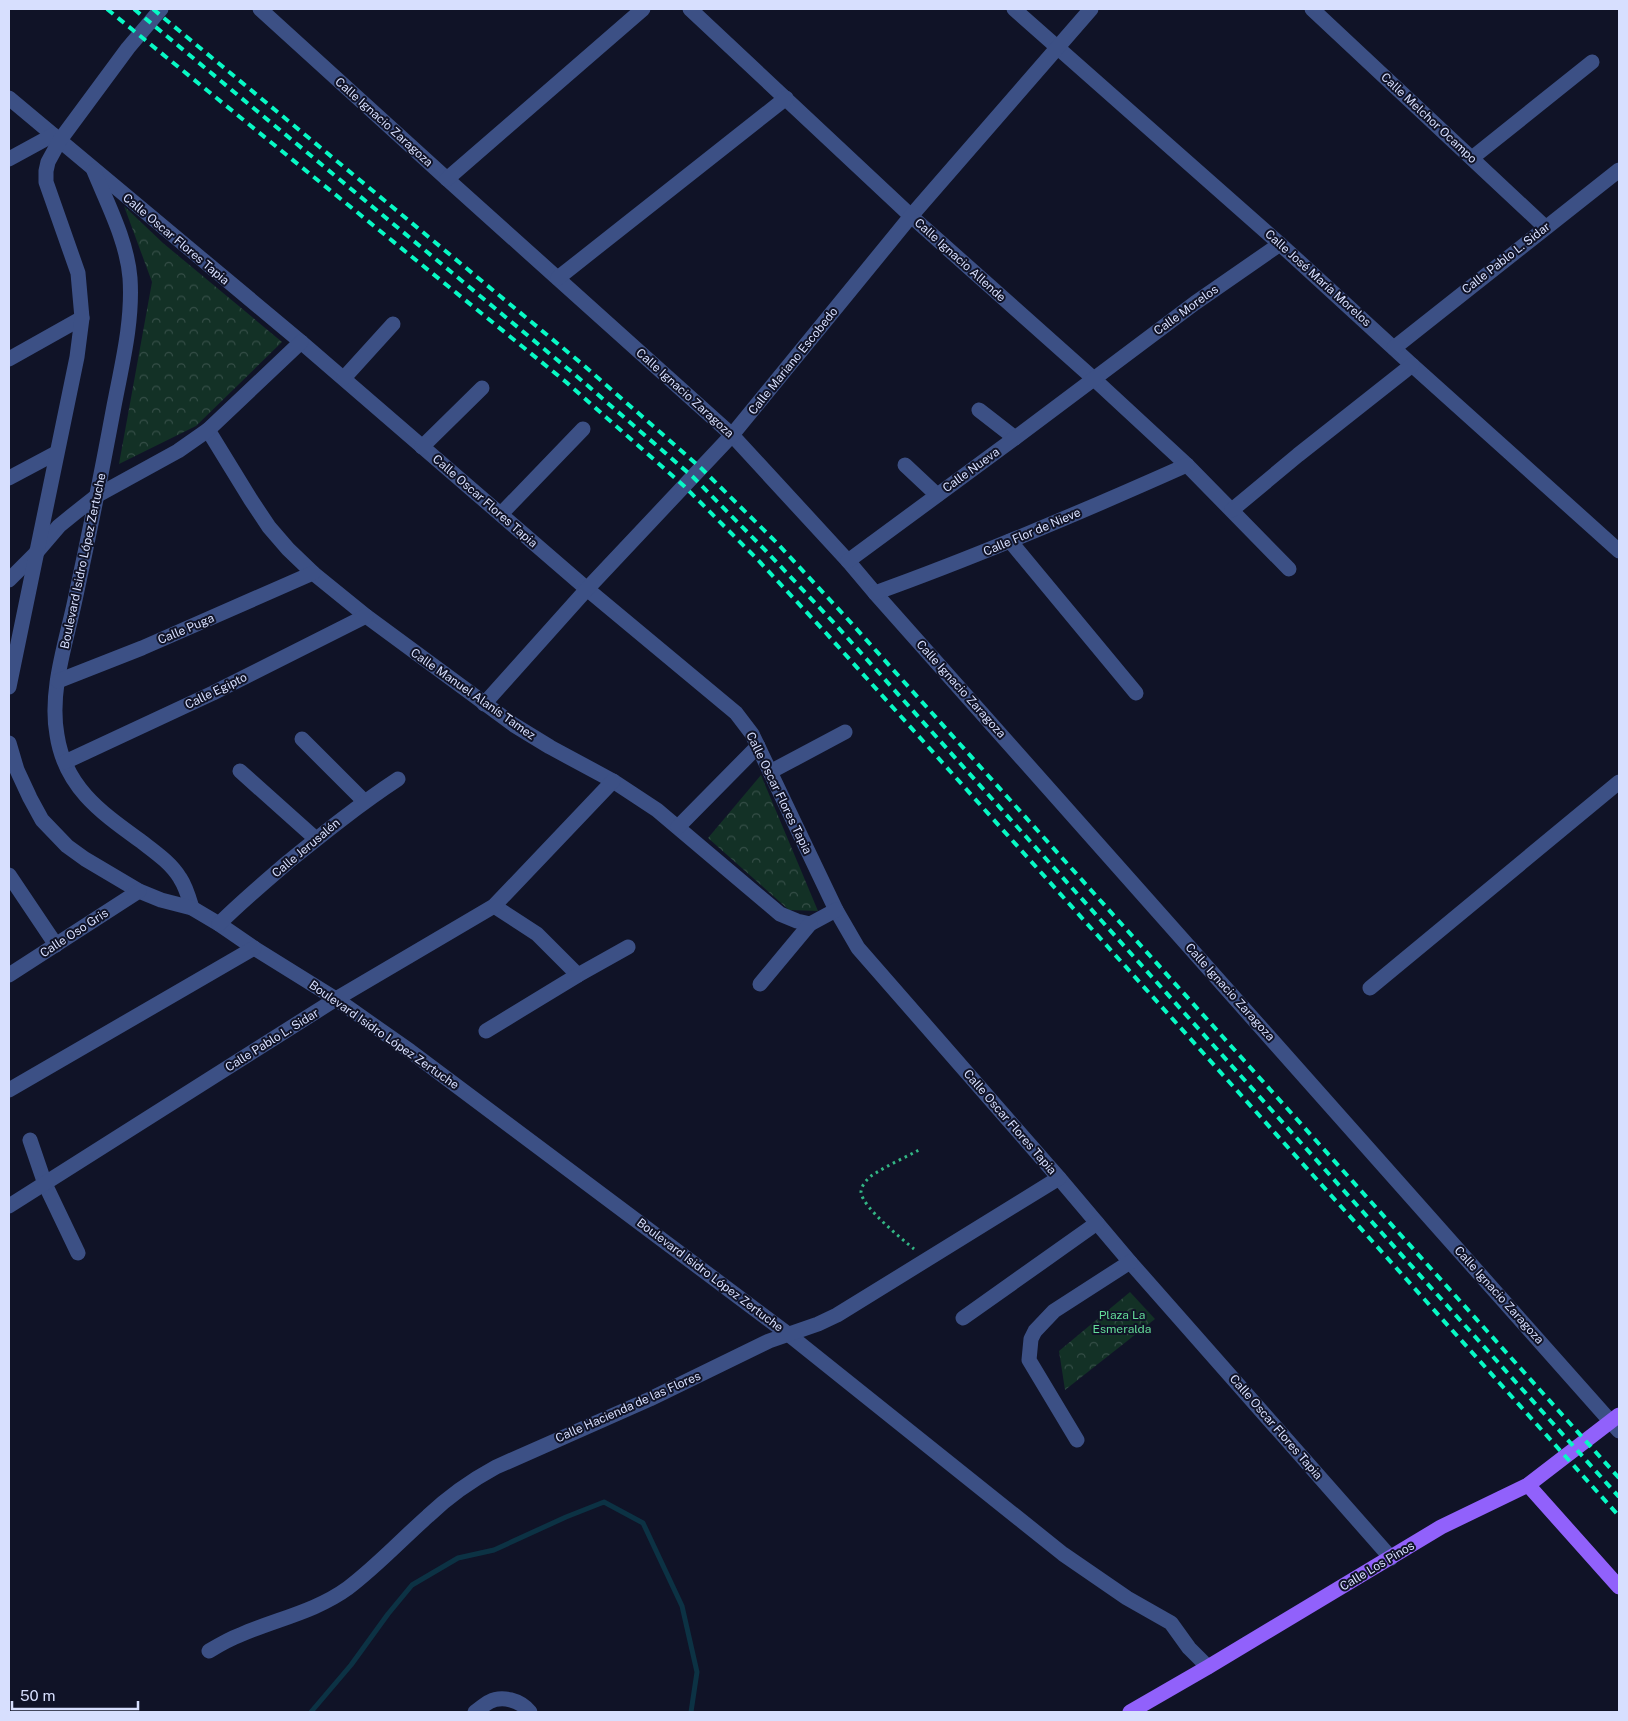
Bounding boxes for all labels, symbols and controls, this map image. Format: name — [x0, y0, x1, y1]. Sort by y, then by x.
street label: Calle Melchor Ocampo — [1378, 70, 1480, 166]
street label: Calle Ignacio Zaragoza — [332, 74, 436, 170]
street label: Calle Oscar Flores Tapia — [120, 191, 232, 287]
street label: Calle Ignacio Allende — [912, 215, 1009, 305]
street label: Calle Pablo L. Sidar — [1459, 219, 1553, 297]
street label: Calle José María Morelos — [1262, 227, 1374, 329]
street label: Calle Morelos — [1151, 282, 1221, 338]
street label: Calle Mariano Escobedo — [745, 304, 841, 417]
street label: Calle Ignacio Zaragoza — [633, 345, 737, 441]
street label: Calle Nueva — [940, 445, 1002, 495]
street label: Calle Oscar Flores Tapia — [430, 452, 540, 550]
street label: Boulevard Isidro López Zertuche — [57, 472, 109, 650]
street label: Calle Flor de Nieve — [981, 505, 1083, 559]
street label: Calle Puga — [156, 611, 216, 647]
street label: Calle Ignacio Zaragoza — [913, 637, 1009, 741]
street label: Calle Manuel Alanís Tamez — [408, 646, 538, 743]
street label: Calle Egipto — [183, 670, 249, 712]
street label: Calle Oscar Flores Tapia — [743, 730, 815, 856]
street label: Calle Jerusalén — [269, 816, 343, 880]
street label: Calle Oso Gris — [37, 906, 111, 960]
street label: Calle Ignacio Zaragoza — [1182, 940, 1278, 1044]
street label: Boulevard Isidro López Zertuche — [306, 978, 462, 1092]
street label: Calle Pablo L. Sidar — [223, 1005, 322, 1074]
street label: Calle Oscar Flores Tapia — [961, 1067, 1059, 1177]
street label: Boulevard Isidro López Zertuche — [634, 1215, 786, 1335]
street label: Calle Ignacio Zaragoza — [1451, 1243, 1547, 1347]
park label: Plaza La Esmeralda — [1093, 1308, 1151, 1336]
street label: Calle Hacienda de las Flores — [553, 1369, 703, 1445]
street label: Calle Oscar Flores Tapia — [1227, 1372, 1325, 1482]
street label: Calle Los Pinos — [1337, 1538, 1417, 1594]
scale bar — [12, 1678, 139, 1710]
text: 50 m — [20, 1687, 55, 1704]

